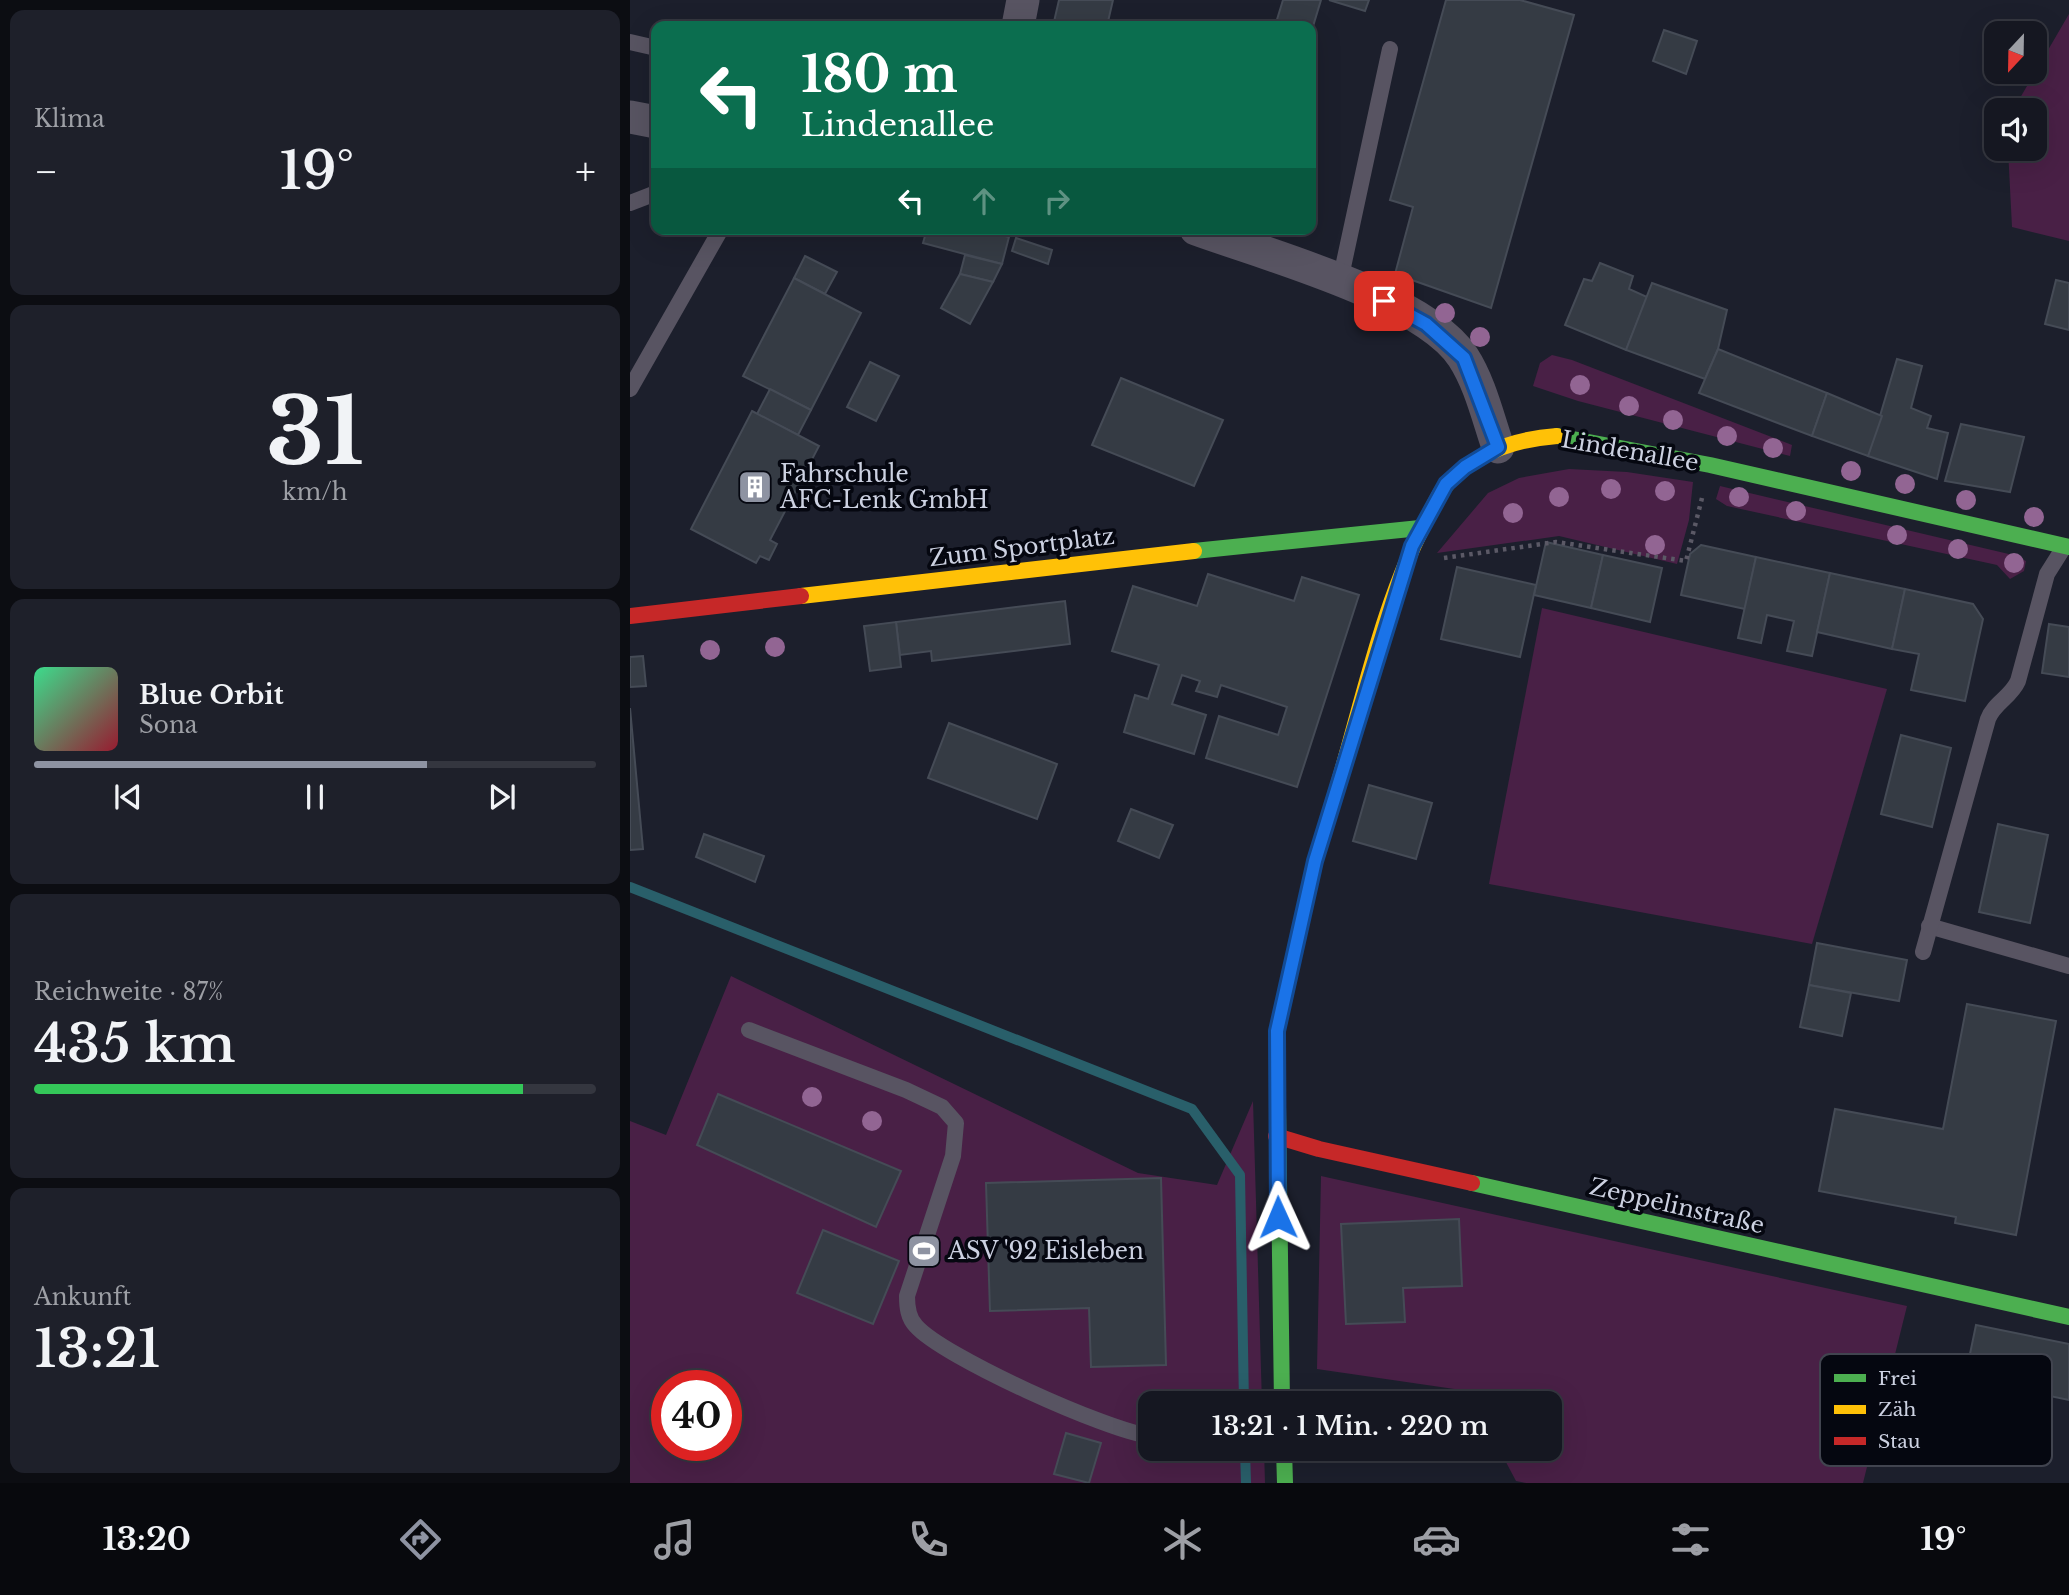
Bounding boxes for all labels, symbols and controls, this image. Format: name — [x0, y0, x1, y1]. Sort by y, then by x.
north arrow — [1984, 21, 2048, 84]
map controls — [1984, 21, 2047, 161]
text: 180 m — [801, 44, 958, 105]
icon: left — [686, 49, 777, 140]
button: sound — [1984, 98, 2047, 161]
text: Klima — [34, 105, 105, 133]
text: Lindenallee — [801, 105, 994, 145]
text: 19° — [279, 139, 354, 203]
text: − — [34, 148, 58, 195]
text: + — [575, 148, 596, 195]
icon: left — [892, 182, 930, 220]
icon: ahead — [965, 182, 1003, 220]
icon: right — [1038, 182, 1076, 220]
pin — [1354, 271, 1414, 331]
icon: arrive — [1365, 282, 1403, 320]
text: 31 — [266, 376, 364, 489]
street label: Lindenallee — [1559, 425, 1701, 477]
place label: Fahrschule AFC-Lenk GmbH — [779, 460, 989, 514]
building icon: Fahrschule AFC-Lenk GmbH — [736, 468, 774, 506]
text: km/h — [282, 478, 348, 506]
street label: Zum Sportplatz — [928, 522, 1116, 572]
text: Blue Orbit — [139, 679, 284, 711]
text: Sona — [139, 711, 197, 739]
icon: previous — [109, 778, 147, 816]
icon: pause — [296, 778, 334, 816]
icon: next — [483, 778, 521, 816]
text: Reichweite · 87% — [34, 978, 223, 1006]
text: 435 km — [34, 1012, 235, 1076]
street label: Zeppelinstraße — [1587, 1172, 1767, 1240]
position arrow — [1241, 1180, 1315, 1254]
sports icon: ASV '92 Eisleben — [905, 1232, 943, 1270]
place label: ASV '92 Eisleben — [947, 1237, 1144, 1265]
text: Ankunft — [34, 1283, 131, 1311]
text: 13:21 — [34, 1317, 160, 1381]
legend — [1820, 1354, 2052, 1466]
text: Frei — [1878, 1367, 1917, 1390]
speed limit sign: 40 — [651, 1370, 742, 1461]
text: Zäh — [1878, 1398, 1916, 1421]
text: 13:21 · 1 Min. · 220 m — [1212, 1410, 1488, 1442]
text: Stau — [1878, 1430, 1921, 1453]
icon: directions — [396, 1515, 445, 1564]
icon: music — [650, 1515, 699, 1564]
icon: phone — [904, 1515, 953, 1564]
icon: climate — [1158, 1515, 1207, 1564]
icon: car — [1412, 1515, 1461, 1564]
icon: filters — [1666, 1515, 1715, 1564]
text: 13:20 — [103, 1519, 191, 1559]
text: 19° — [1920, 1519, 1966, 1559]

